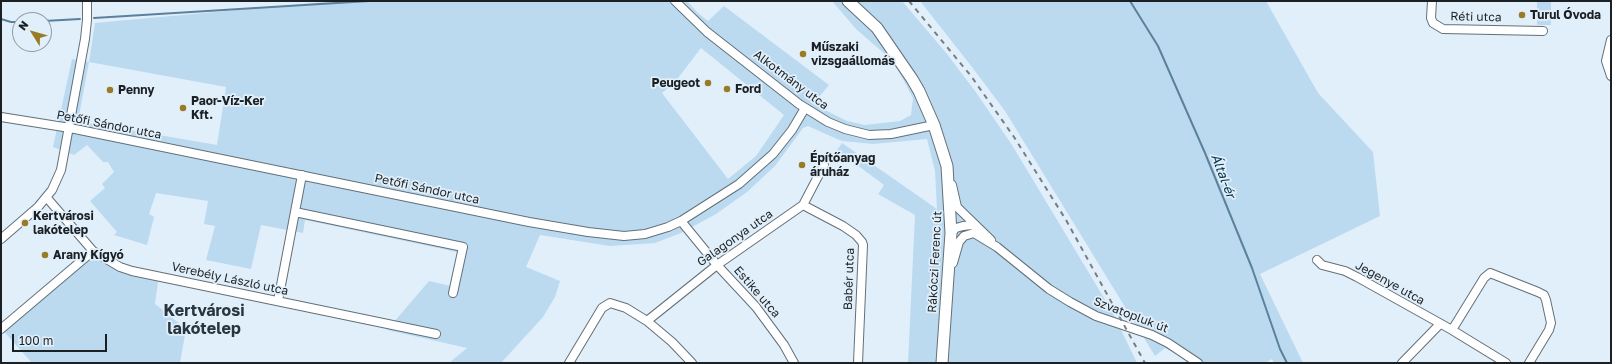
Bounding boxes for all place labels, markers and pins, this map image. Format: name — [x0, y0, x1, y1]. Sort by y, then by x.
place label: Turul Óvoda — [1530, 8, 1601, 22]
marker: Turul Óvoda — [1517, 10, 1527, 20]
place label: Műszaki vizsgaállomás — [811, 40, 895, 68]
marker: Műszaki vizsgaállomás — [798, 49, 808, 59]
place label: Peugeot — [651, 76, 700, 90]
marker: Peugeot — [703, 78, 713, 88]
place label: Ford — [735, 82, 761, 96]
place label: Penny — [118, 83, 155, 97]
marker: Ford — [722, 84, 732, 94]
marker: Penny — [105, 85, 115, 95]
place label: Paor-Víz-Ker Kft. — [191, 94, 264, 122]
marker: Paor-Víz-Ker Kft. — [178, 103, 188, 113]
place label: Építőanyag áruház — [810, 151, 875, 179]
marker: Építőanyag áruház — [797, 160, 807, 170]
place label: Kertvárosi lakótelep — [33, 209, 94, 237]
marker: Kertvárosi lakótelep — [20, 218, 30, 228]
place label: Arany Kígyó — [53, 248, 124, 262]
marker: Arany Kígyó — [40, 250, 50, 260]

